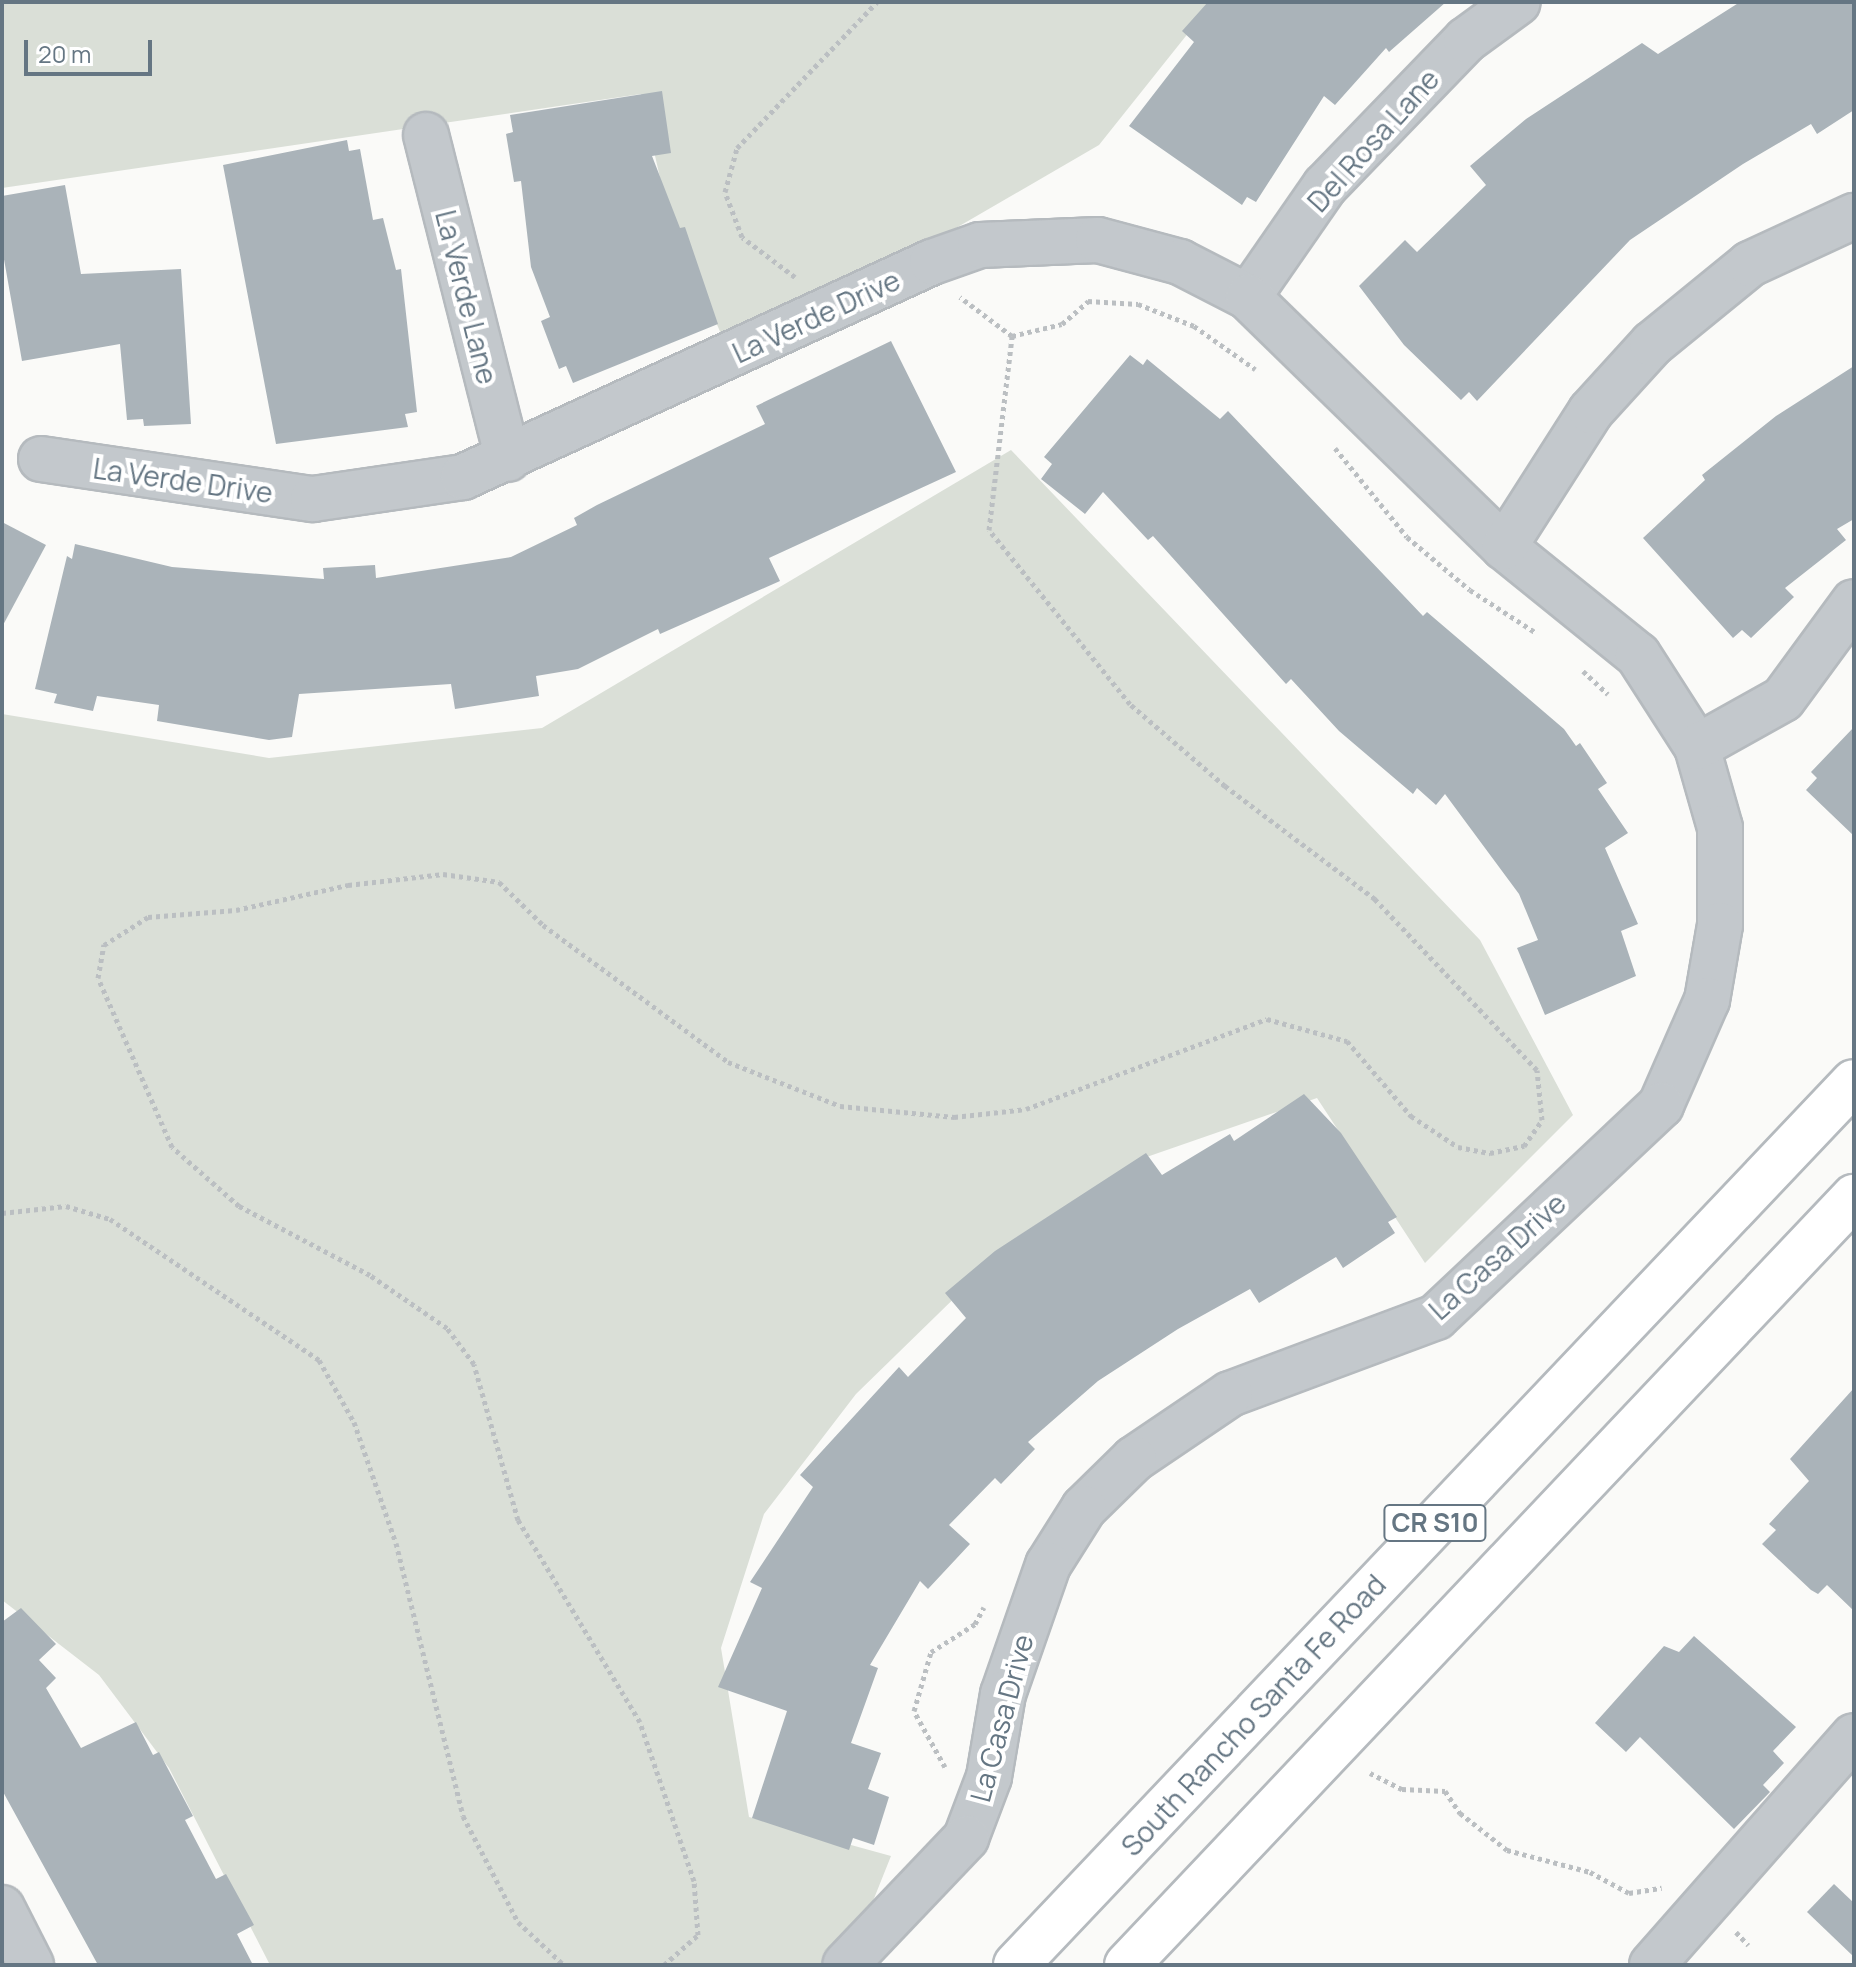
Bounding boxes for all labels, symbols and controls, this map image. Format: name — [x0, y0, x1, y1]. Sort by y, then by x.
scale bar — [28, 24, 156, 74]
text: 20 m — [38, 37, 91, 70]
street label: Del Rosa Lane — [1300, 62, 1446, 218]
street label: La Verde Lane — [429, 207, 505, 387]
street label: La Verde Drive — [727, 263, 905, 369]
street label: La Verde Drive — [91, 451, 275, 509]
street label: La Casa Drive — [1422, 1186, 1572, 1326]
road number: CR S10 — [1383, 1501, 1487, 1545]
street label: South Rancho Santa Fe Road — [1114, 1568, 1392, 1862]
street label: La Casa Drive — [962, 1630, 1040, 1806]

